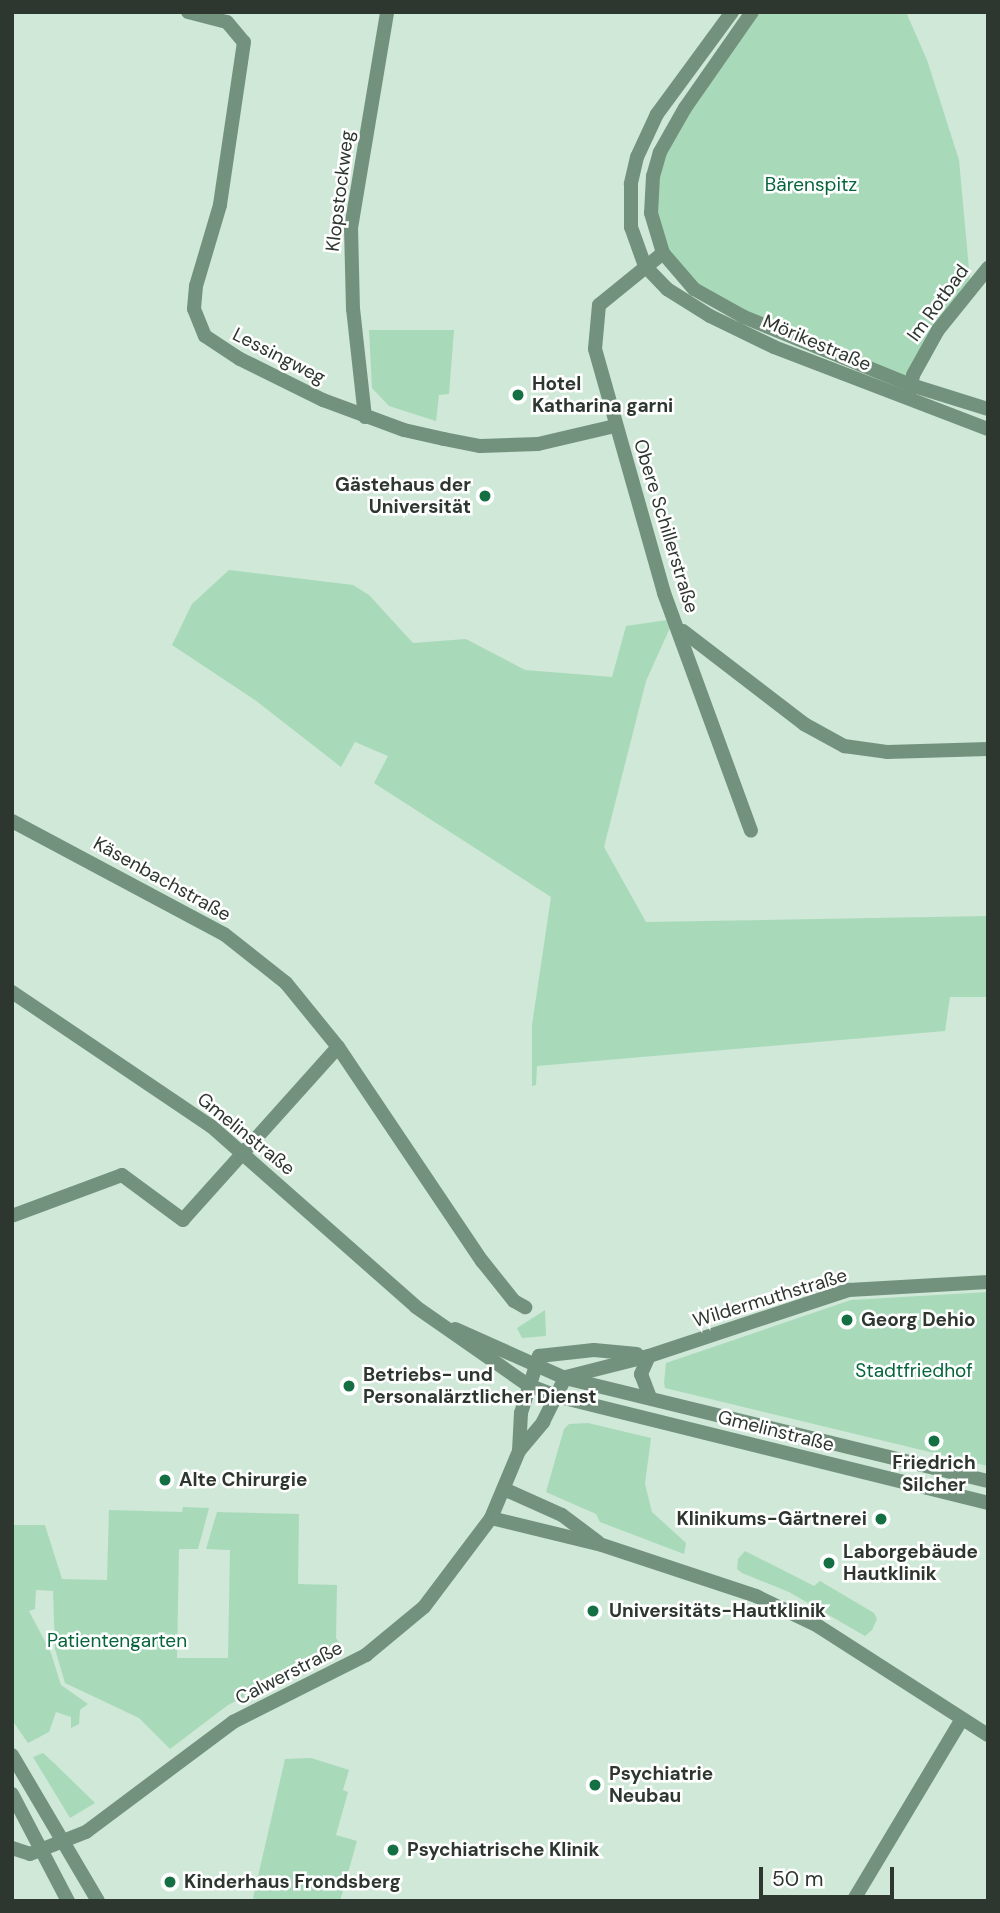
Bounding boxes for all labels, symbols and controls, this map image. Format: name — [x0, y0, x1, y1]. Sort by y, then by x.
street label: Klopstockweg — [321, 129, 359, 253]
park label: Bärenspitz — [765, 174, 857, 196]
street label: Im Rotbad — [902, 260, 974, 346]
street label: Mörikestraße — [759, 310, 875, 376]
street label: Lessingweg — [229, 323, 329, 389]
place label: Hotel Katharina garni — [532, 373, 673, 417]
marker: Hotel Katharina garni — [510, 387, 526, 403]
street label: Obere Schillerstraße — [629, 436, 703, 616]
place label: Gästehaus der Universität — [335, 474, 471, 518]
marker: Gästehaus der Universität — [477, 488, 493, 504]
street label: Käsenbachstraße — [89, 832, 235, 926]
street label: Gmelinstraße — [193, 1088, 299, 1180]
street label: Wildermuthstraße — [690, 1264, 850, 1332]
place label: Georg Dehio — [861, 1309, 976, 1331]
marker: Georg Dehio — [839, 1312, 855, 1328]
park label: Stadtfriedhof — [855, 1360, 973, 1382]
place label: Betriebs- und Personalärztlicher Dienst — [363, 1364, 597, 1408]
marker: Betriebs- und Personalärztlicher Dienst — [341, 1378, 357, 1394]
street label: Gmelinstraße — [716, 1406, 836, 1456]
marker: Friedrich Silcher — [926, 1433, 942, 1449]
place label: Friedrich Silcher — [892, 1452, 976, 1496]
place label: Alte Chirurgie — [179, 1469, 307, 1491]
marker: Alte Chirurgie — [157, 1472, 173, 1488]
place label: Klinikums-Gärtnerei — [676, 1508, 867, 1530]
marker: Klinikums-Gärtnerei — [873, 1511, 889, 1527]
place label: Laborgebäude Hautklinik — [843, 1541, 978, 1585]
marker: Laborgebäude Hautklinik — [821, 1555, 837, 1571]
place label: Universitäts-Hautklinik — [609, 1600, 826, 1622]
marker: Universitäts-Hautklinik — [583, 1601, 603, 1621]
park label: Patientengarten — [47, 1630, 187, 1652]
street label: Calwerstraße — [232, 1636, 346, 1710]
place label: Psychiatrie Neubau — [609, 1763, 713, 1807]
marker: Psychiatrie Neubau — [587, 1777, 603, 1793]
place label: Psychiatrische Klinik — [407, 1839, 600, 1861]
marker: Psychiatrische Klinik — [385, 1842, 401, 1858]
scale bar — [762, 1854, 897, 1898]
text: 50 m — [772, 1865, 823, 1893]
place label: Kinderhaus Frondsberg — [184, 1871, 401, 1893]
marker: Kinderhaus Frondsberg — [162, 1874, 178, 1890]

